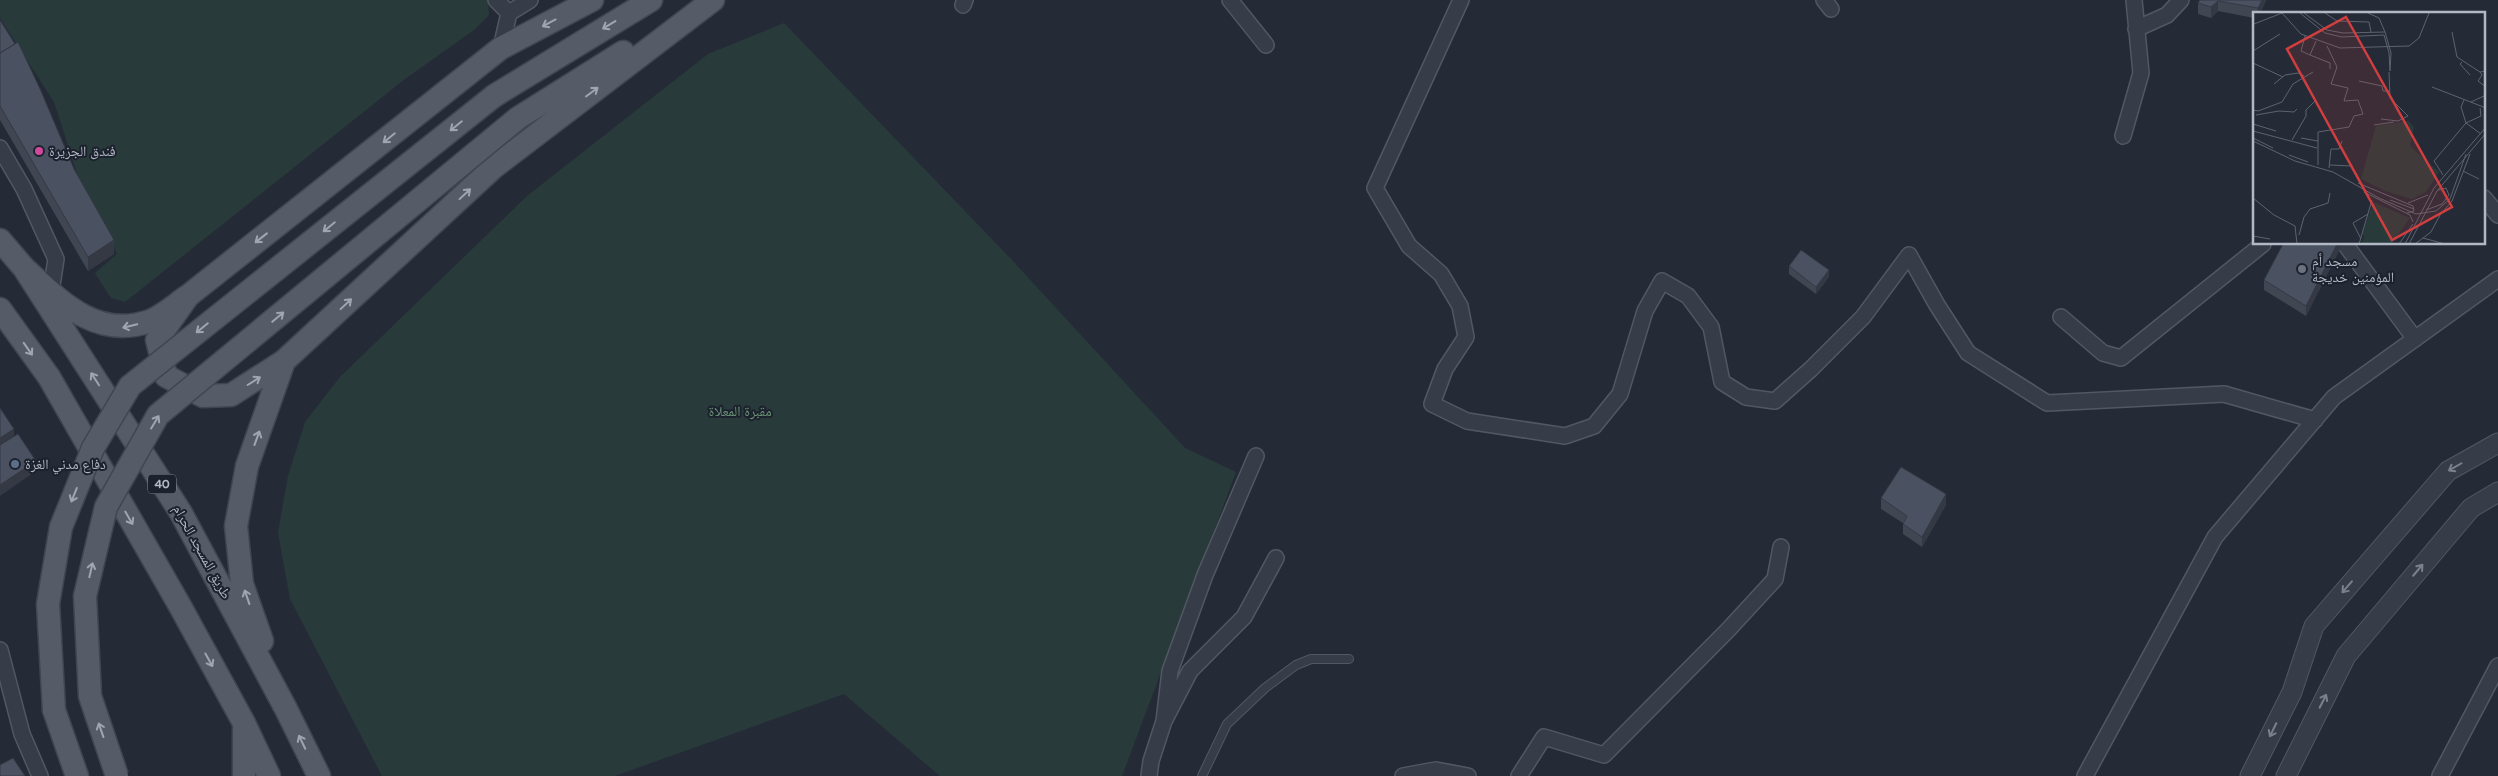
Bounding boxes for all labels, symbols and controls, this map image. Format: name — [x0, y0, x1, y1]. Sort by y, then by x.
inset map — [2253, 12, 2486, 245]
one-way arrow — [541, 18, 556, 28]
one-way arrow — [603, 21, 617, 31]
one-way arrow — [585, 87, 598, 98]
one-way arrow — [450, 121, 463, 132]
one-way arrow — [383, 132, 396, 143]
place label: فندق الجزيرة — [49, 143, 116, 160]
marker: فندق الجزيرة — [33, 145, 45, 157]
one-way arrow — [459, 188, 472, 200]
one-way arrow — [323, 222, 336, 233]
one-way arrow — [255, 233, 268, 244]
place label: مسجد أم المؤمنين خديجة — [2312, 253, 2394, 286]
marker: مسجد أم المؤمنين خديجة — [2296, 263, 2308, 275]
one-way arrow — [340, 298, 352, 310]
one-way arrow — [271, 311, 284, 322]
one-way arrow — [122, 322, 138, 331]
one-way arrow — [196, 323, 209, 334]
one-way arrow — [23, 341, 33, 355]
one-way arrow — [90, 372, 100, 386]
one-way arrow — [247, 375, 261, 386]
park label: مقبرة المعلاة — [708, 403, 772, 420]
one-way arrow — [150, 416, 160, 430]
one-way arrow — [253, 431, 262, 446]
place label: دفاع مدني الغزة — [25, 456, 106, 475]
marker: دفاع مدني الغزة — [9, 458, 21, 470]
one-way arrow — [2448, 462, 2463, 472]
road number: 40 — [148, 474, 176, 494]
one-way arrow — [69, 487, 79, 502]
street label: طريق المسجد الحرام — [168, 502, 235, 602]
one-way arrow — [124, 511, 134, 526]
one-way arrow — [87, 562, 96, 578]
one-way arrow — [2412, 564, 2424, 577]
one-way arrow — [2341, 581, 2353, 594]
one-way arrow — [242, 589, 251, 605]
one-way arrow — [204, 652, 214, 667]
one-way arrow — [2319, 694, 2329, 709]
one-way arrow — [2268, 722, 2278, 737]
one-way arrow — [96, 723, 105, 738]
one-way arrow — [297, 735, 307, 750]

